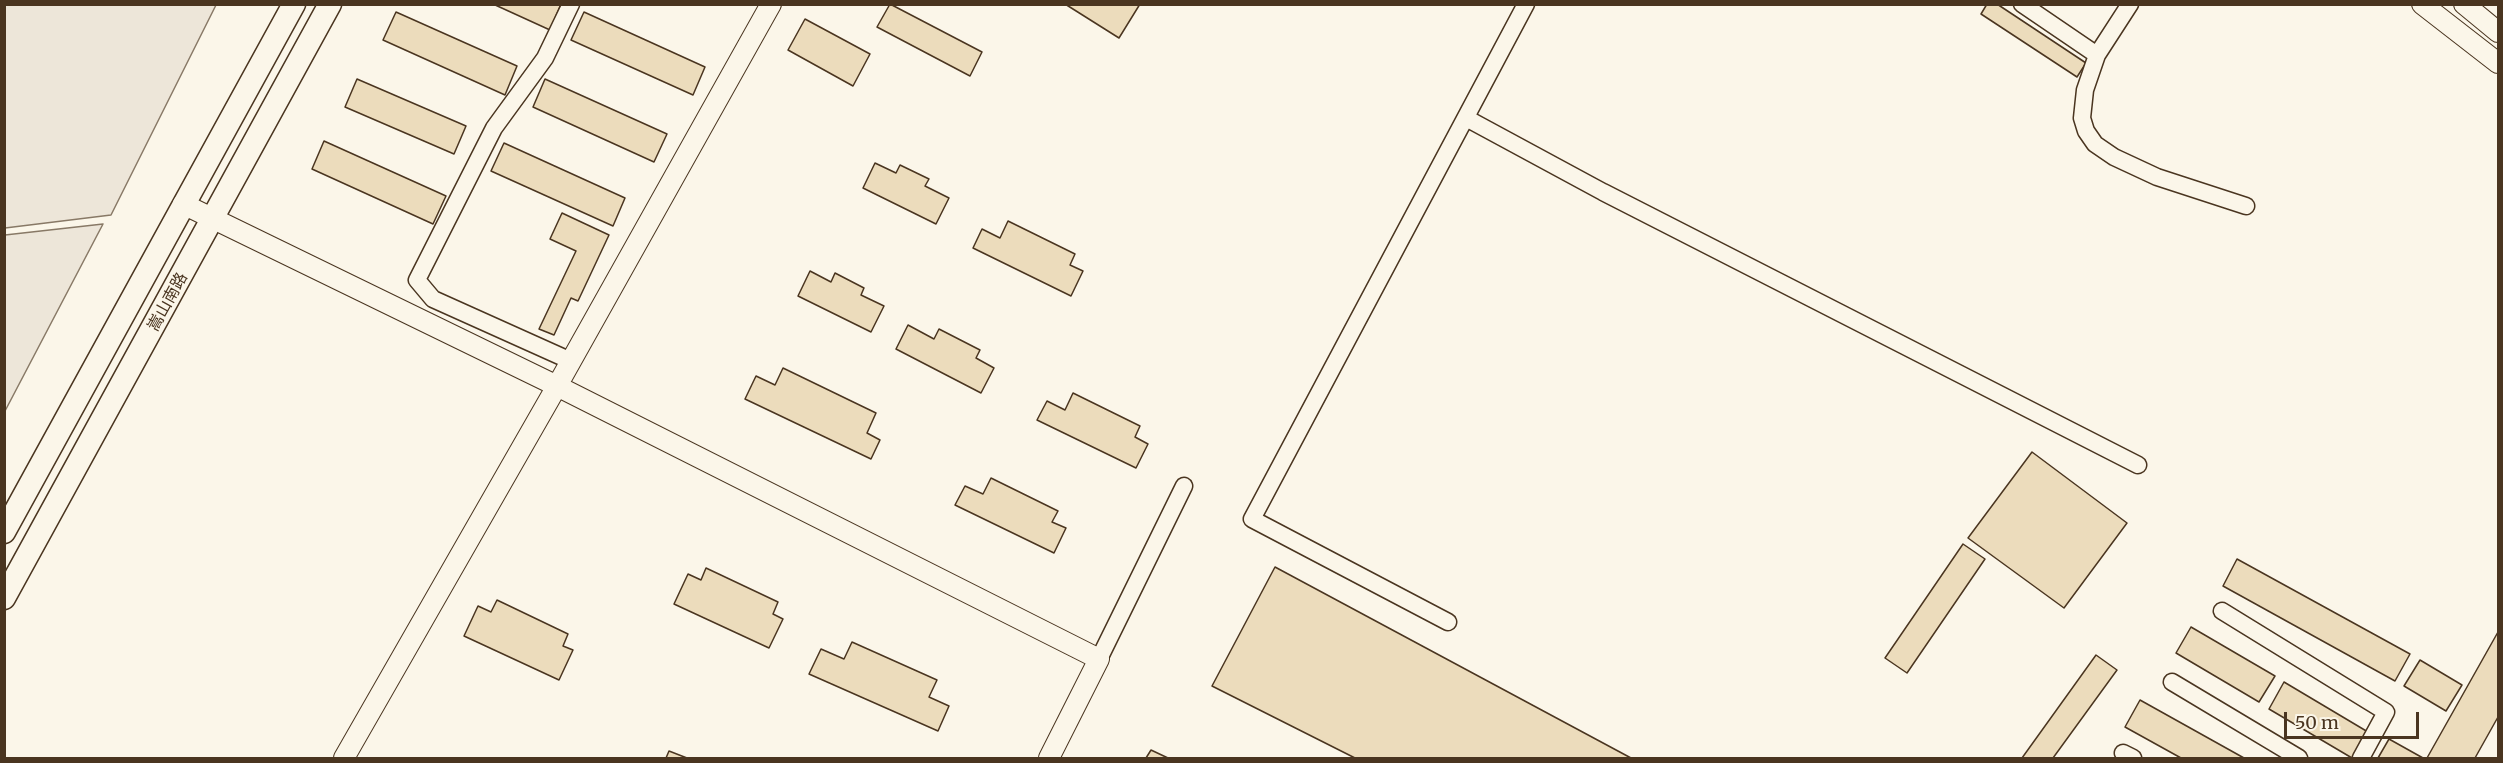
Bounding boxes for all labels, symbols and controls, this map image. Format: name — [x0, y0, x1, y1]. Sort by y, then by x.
street label: 嵩山南路 — [144, 269, 192, 335]
scale bar — [2287, 700, 2422, 738]
text: 50 m — [2295, 711, 2339, 734]

